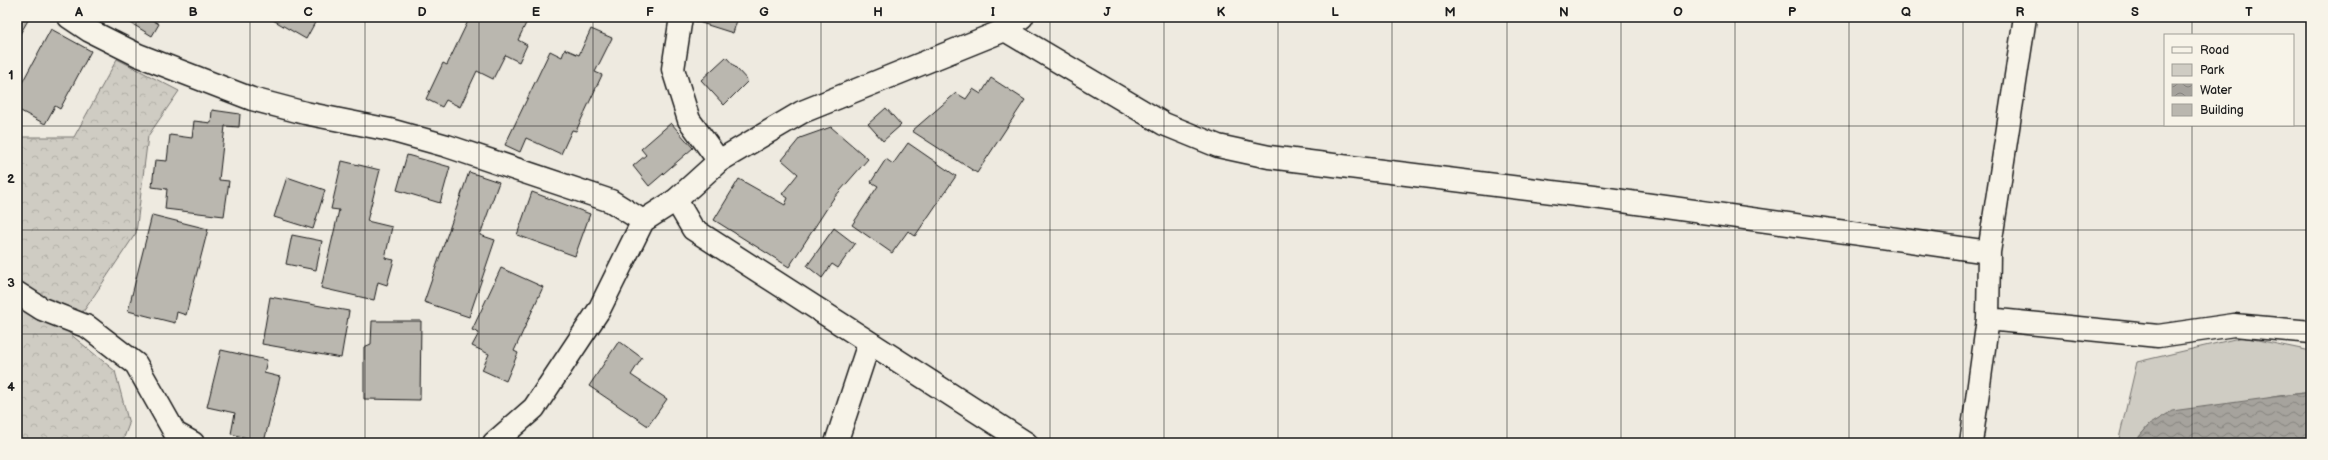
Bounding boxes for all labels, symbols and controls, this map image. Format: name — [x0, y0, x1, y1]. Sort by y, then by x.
text: A — [74, 4, 83, 20]
text: B — [188, 4, 198, 20]
text: C — [303, 4, 313, 20]
text: D — [417, 4, 427, 20]
text: E — [532, 4, 541, 20]
text: F — [646, 4, 654, 20]
text: G — [759, 4, 769, 20]
text: H — [873, 4, 883, 20]
text: I — [991, 4, 995, 20]
text: J — [1103, 4, 1111, 20]
text: K — [1217, 4, 1226, 20]
text: L — [1331, 4, 1339, 20]
text: M — [1444, 4, 1456, 20]
text: N — [1559, 4, 1569, 20]
text: O — [1673, 4, 1683, 20]
text: P — [1788, 4, 1797, 20]
text: Q — [1901, 4, 1911, 20]
text: R — [2016, 4, 2025, 20]
text: S — [2131, 4, 2139, 20]
text: T — [2245, 4, 2253, 20]
legend — [2164, 34, 2294, 126]
text: Road — [2200, 43, 2229, 58]
text: Park — [2200, 63, 2224, 78]
text: 1 — [8, 67, 14, 83]
text: Water — [2200, 83, 2232, 98]
text: Building — [2200, 103, 2244, 118]
text: 2 — [7, 171, 15, 187]
text: 3 — [7, 275, 15, 291]
text: 4 — [7, 379, 15, 395]

